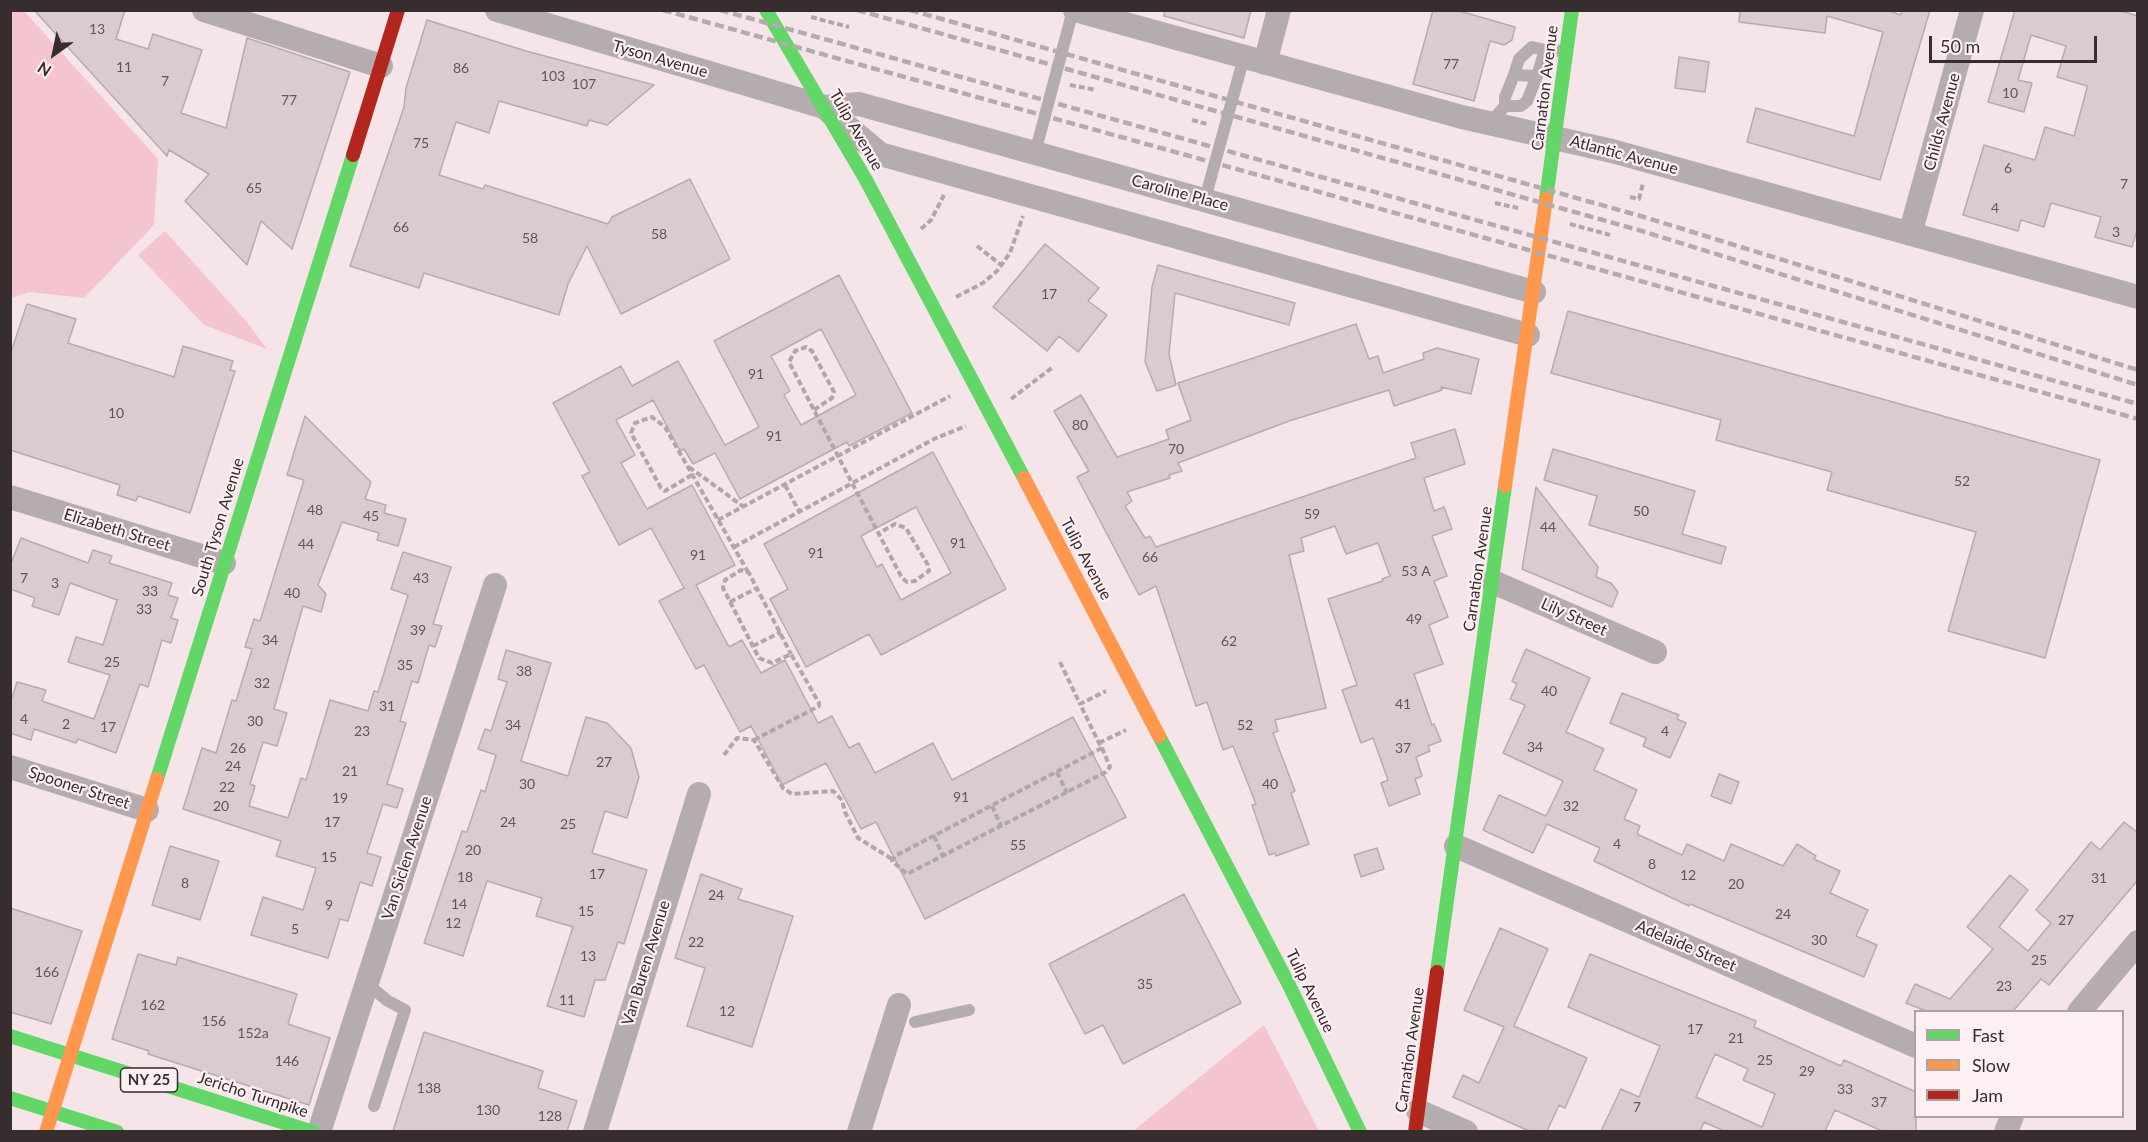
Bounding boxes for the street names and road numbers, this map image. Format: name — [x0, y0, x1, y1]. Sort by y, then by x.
street label: Carnation Avenue — [1528, 24, 1562, 152]
street label: Tyson Avenue — [610, 36, 710, 82]
street label: Childs Avenue — [1920, 71, 1964, 173]
street label: Tulip Avenue — [825, 86, 887, 174]
street label: Atlantic Avenue — [1568, 131, 1680, 179]
street label: Caroline Place — [1129, 171, 1231, 215]
street label: South Tyson Avenue — [188, 456, 248, 598]
street label: Elizabeth Street — [61, 505, 173, 555]
street label: Carnation Avenue — [1460, 505, 1496, 633]
street label: Tulip Avenue — [1056, 515, 1116, 603]
street label: Lily Street — [1538, 594, 1610, 640]
street label: Spooner Street — [26, 763, 132, 813]
street label: Van Siclen Avenue — [378, 794, 436, 922]
street label: Van Buren Avenue — [618, 898, 674, 1028]
street label: Adelaide Street — [1633, 916, 1739, 976]
street label: Tulip Avenue — [1282, 946, 1338, 1036]
street label: Carnation Avenue — [1392, 986, 1428, 1114]
road number: NY 25 — [120, 1068, 178, 1092]
street label: Jericho Turnpike — [195, 1068, 311, 1122]

